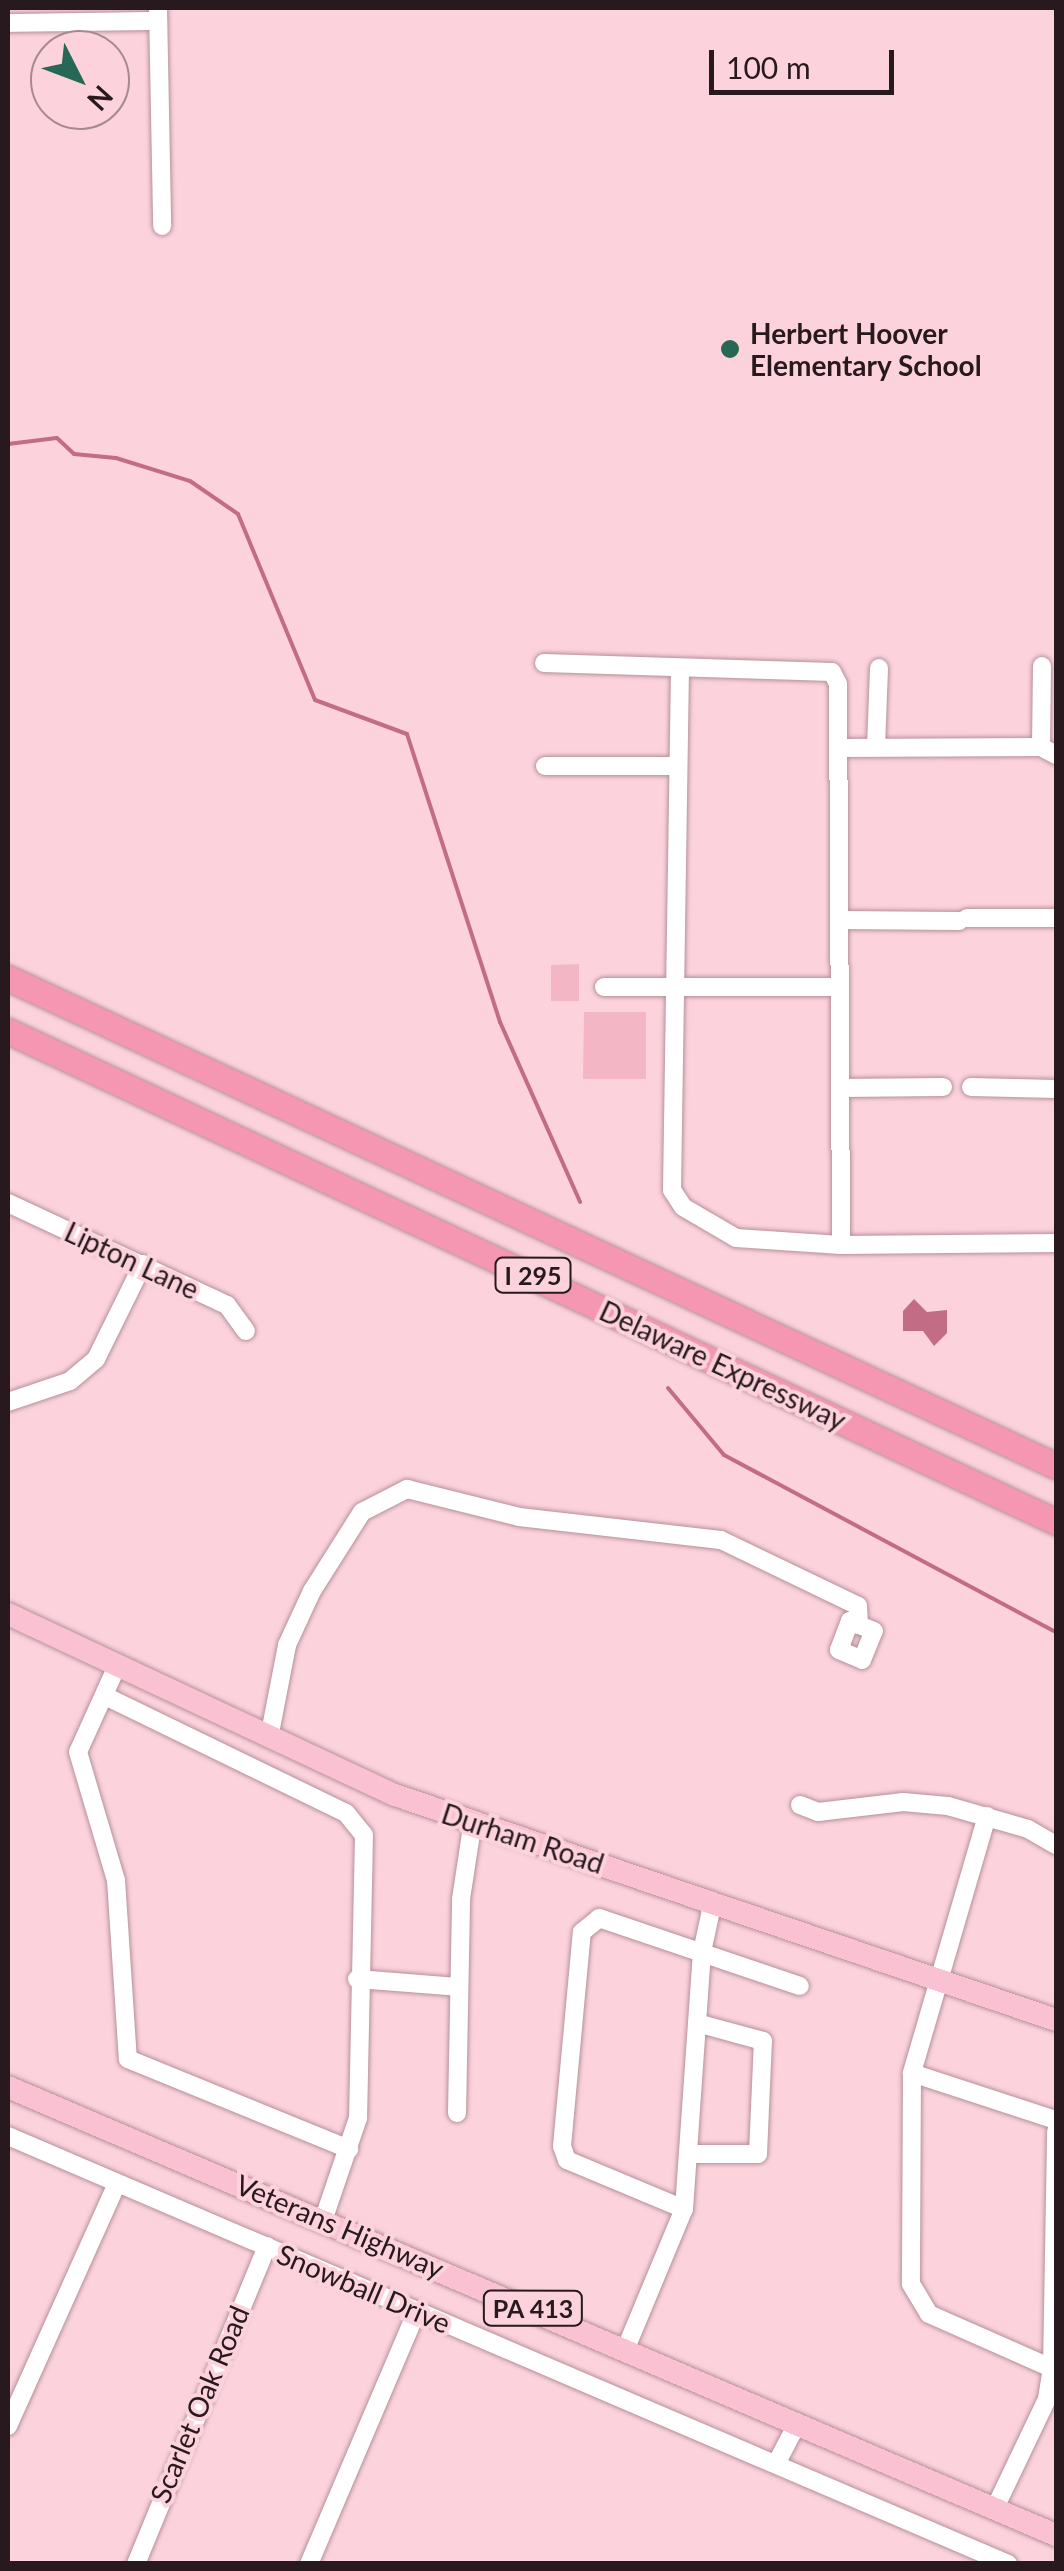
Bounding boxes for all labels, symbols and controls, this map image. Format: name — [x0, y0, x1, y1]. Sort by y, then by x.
north arrow — [30, 30, 130, 130]
scale bar — [714, 30, 899, 92]
text: 100 m — [726, 49, 811, 85]
text: N — [81, 79, 121, 118]
place label: Herbert Hoover Elementary School — [750, 316, 982, 382]
marker: Herbert Hoover Elementary School — [719, 338, 741, 360]
street label: Lipton Lane — [60, 1214, 204, 1306]
road number: I 295 — [493, 1255, 573, 1295]
street label: Delaware Expressway — [594, 1293, 852, 1437]
street label: Durham Road — [438, 1796, 608, 1880]
street label: Veterans Highway — [231, 2167, 449, 2285]
street label: Snowball Drive — [272, 2236, 456, 2340]
road number: PA 413 — [480, 2288, 586, 2328]
street label: Scarlet Oak Road — [142, 2301, 256, 2507]

